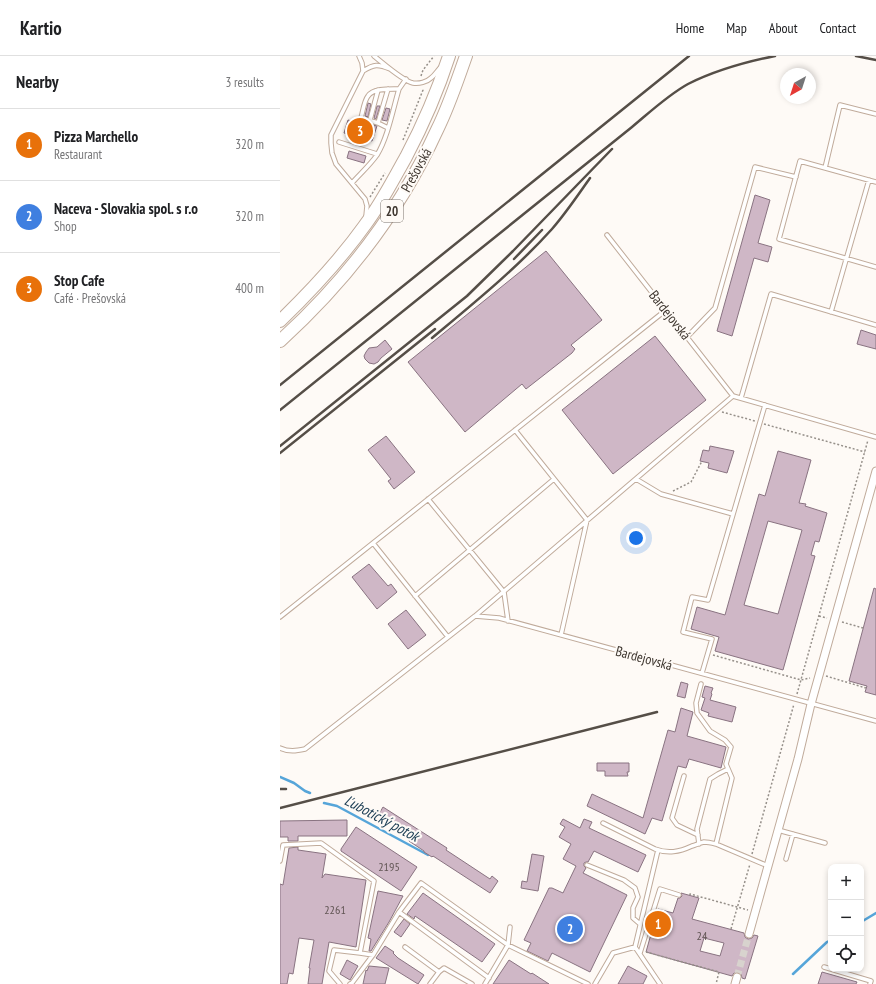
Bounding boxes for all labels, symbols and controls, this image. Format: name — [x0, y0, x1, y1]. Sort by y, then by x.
text: Kartio — [20, 16, 62, 40]
text: Home — [676, 19, 704, 37]
text: Map — [726, 19, 747, 37]
text: About — [769, 19, 798, 37]
text: Contact — [820, 19, 856, 37]
north arrow — [780, 68, 816, 104]
text: Nearby — [16, 71, 59, 93]
text: 3 results — [225, 74, 264, 91]
pin: 3 — [347, 116, 373, 146]
text: Pizza Marchello — [54, 127, 138, 146]
text: 1 — [26, 136, 32, 153]
text: 320 m — [235, 136, 264, 153]
street label: Prešovská — [397, 145, 435, 195]
text: Restaurant — [54, 146, 102, 163]
text: Naceva - Slovakia spol. s r.o — [54, 199, 198, 218]
road number: 20 — [381, 200, 403, 222]
text: 2 — [26, 208, 32, 225]
text: 320 m — [235, 208, 264, 225]
text: Shop — [54, 218, 77, 235]
text: Stop Cafe — [54, 271, 105, 290]
text: 3 — [26, 280, 32, 297]
text: 400 m — [235, 280, 264, 297]
street label: Bardejovská — [645, 287, 695, 343]
text: Café · Prešovská — [54, 290, 126, 307]
your location — [626, 528, 646, 548]
street label: Bardejovská — [614, 642, 674, 674]
water label: Ľubotický potok — [341, 790, 424, 847]
house number: 2195 — [378, 859, 400, 874]
map controls — [828, 864, 864, 972]
button: + — [828, 864, 864, 900]
button: − — [828, 900, 864, 936]
house number: 2261 — [324, 902, 346, 917]
pin: 1 — [645, 909, 671, 939]
pin: 2 — [557, 914, 583, 944]
house number: 24 — [697, 928, 708, 943]
button: locate — [828, 936, 864, 972]

